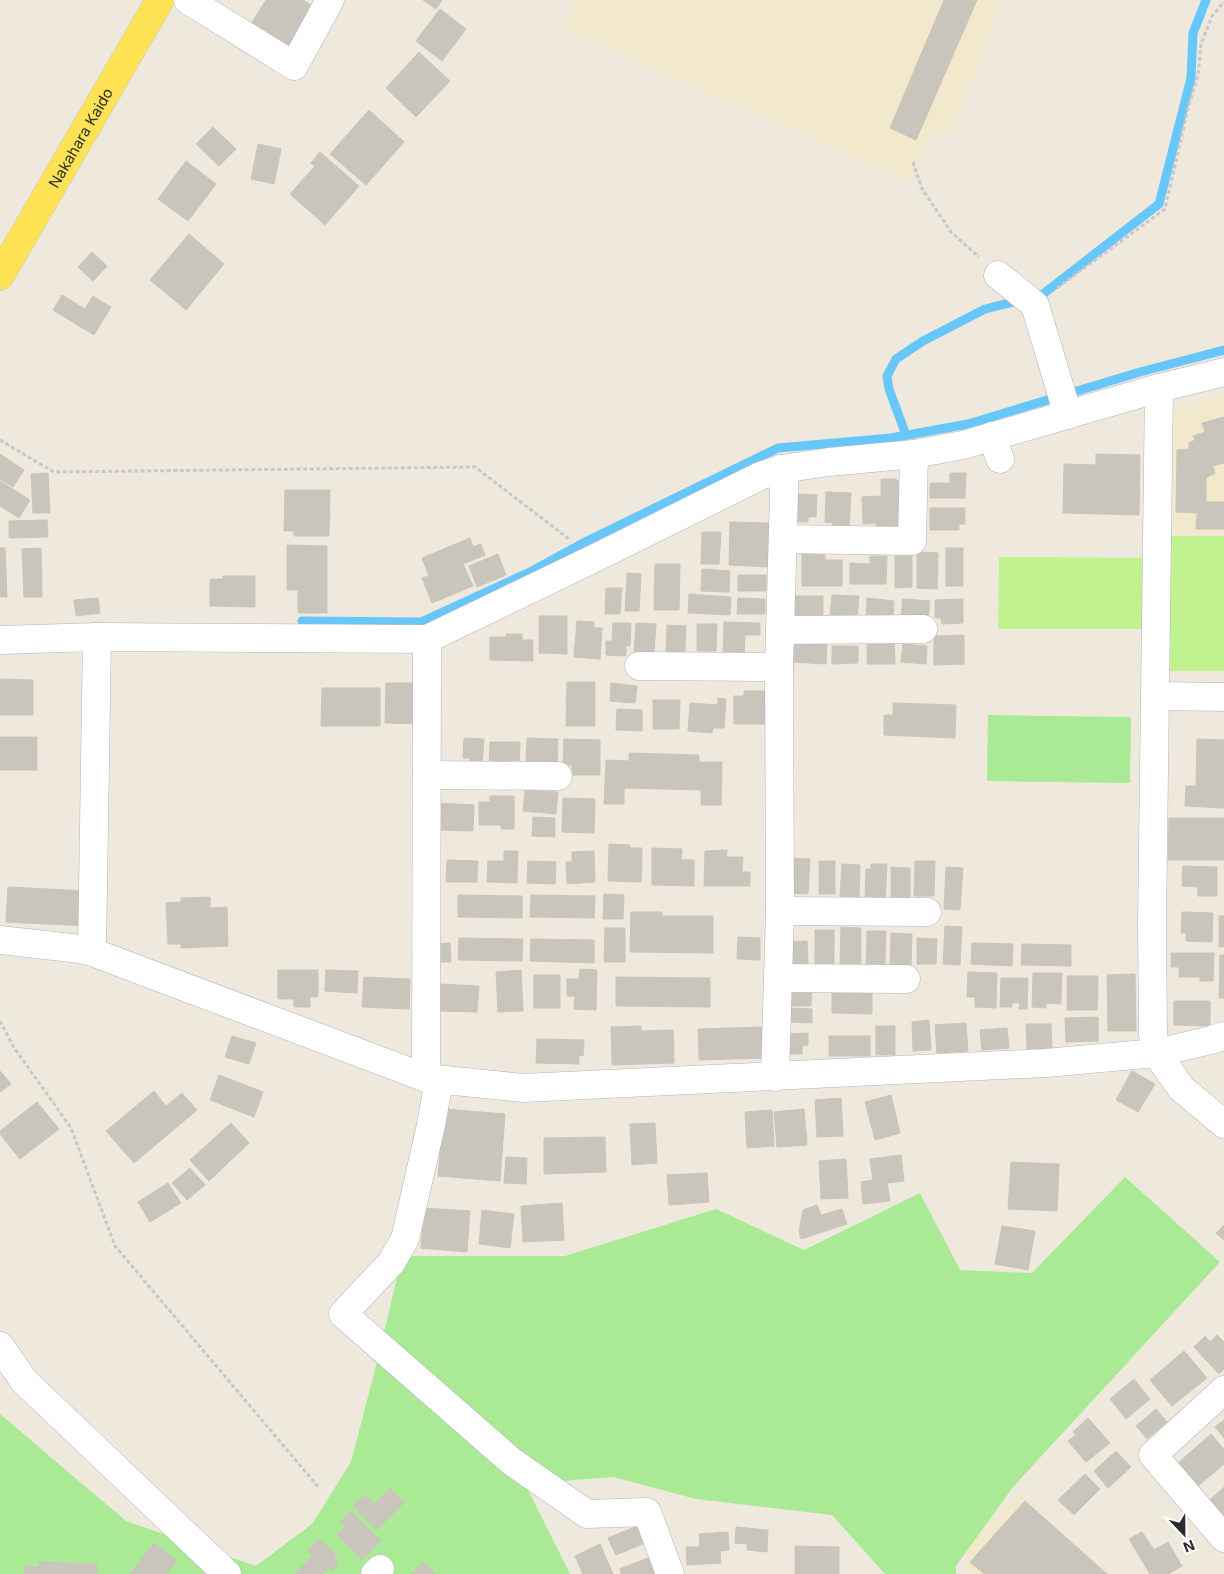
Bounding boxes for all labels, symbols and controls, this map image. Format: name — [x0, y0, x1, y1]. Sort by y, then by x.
street label: Nakahara Kaido — [44, 84, 117, 191]
north arrow — [1159, 1509, 1209, 1559]
text: N — [1181, 1537, 1197, 1556]

